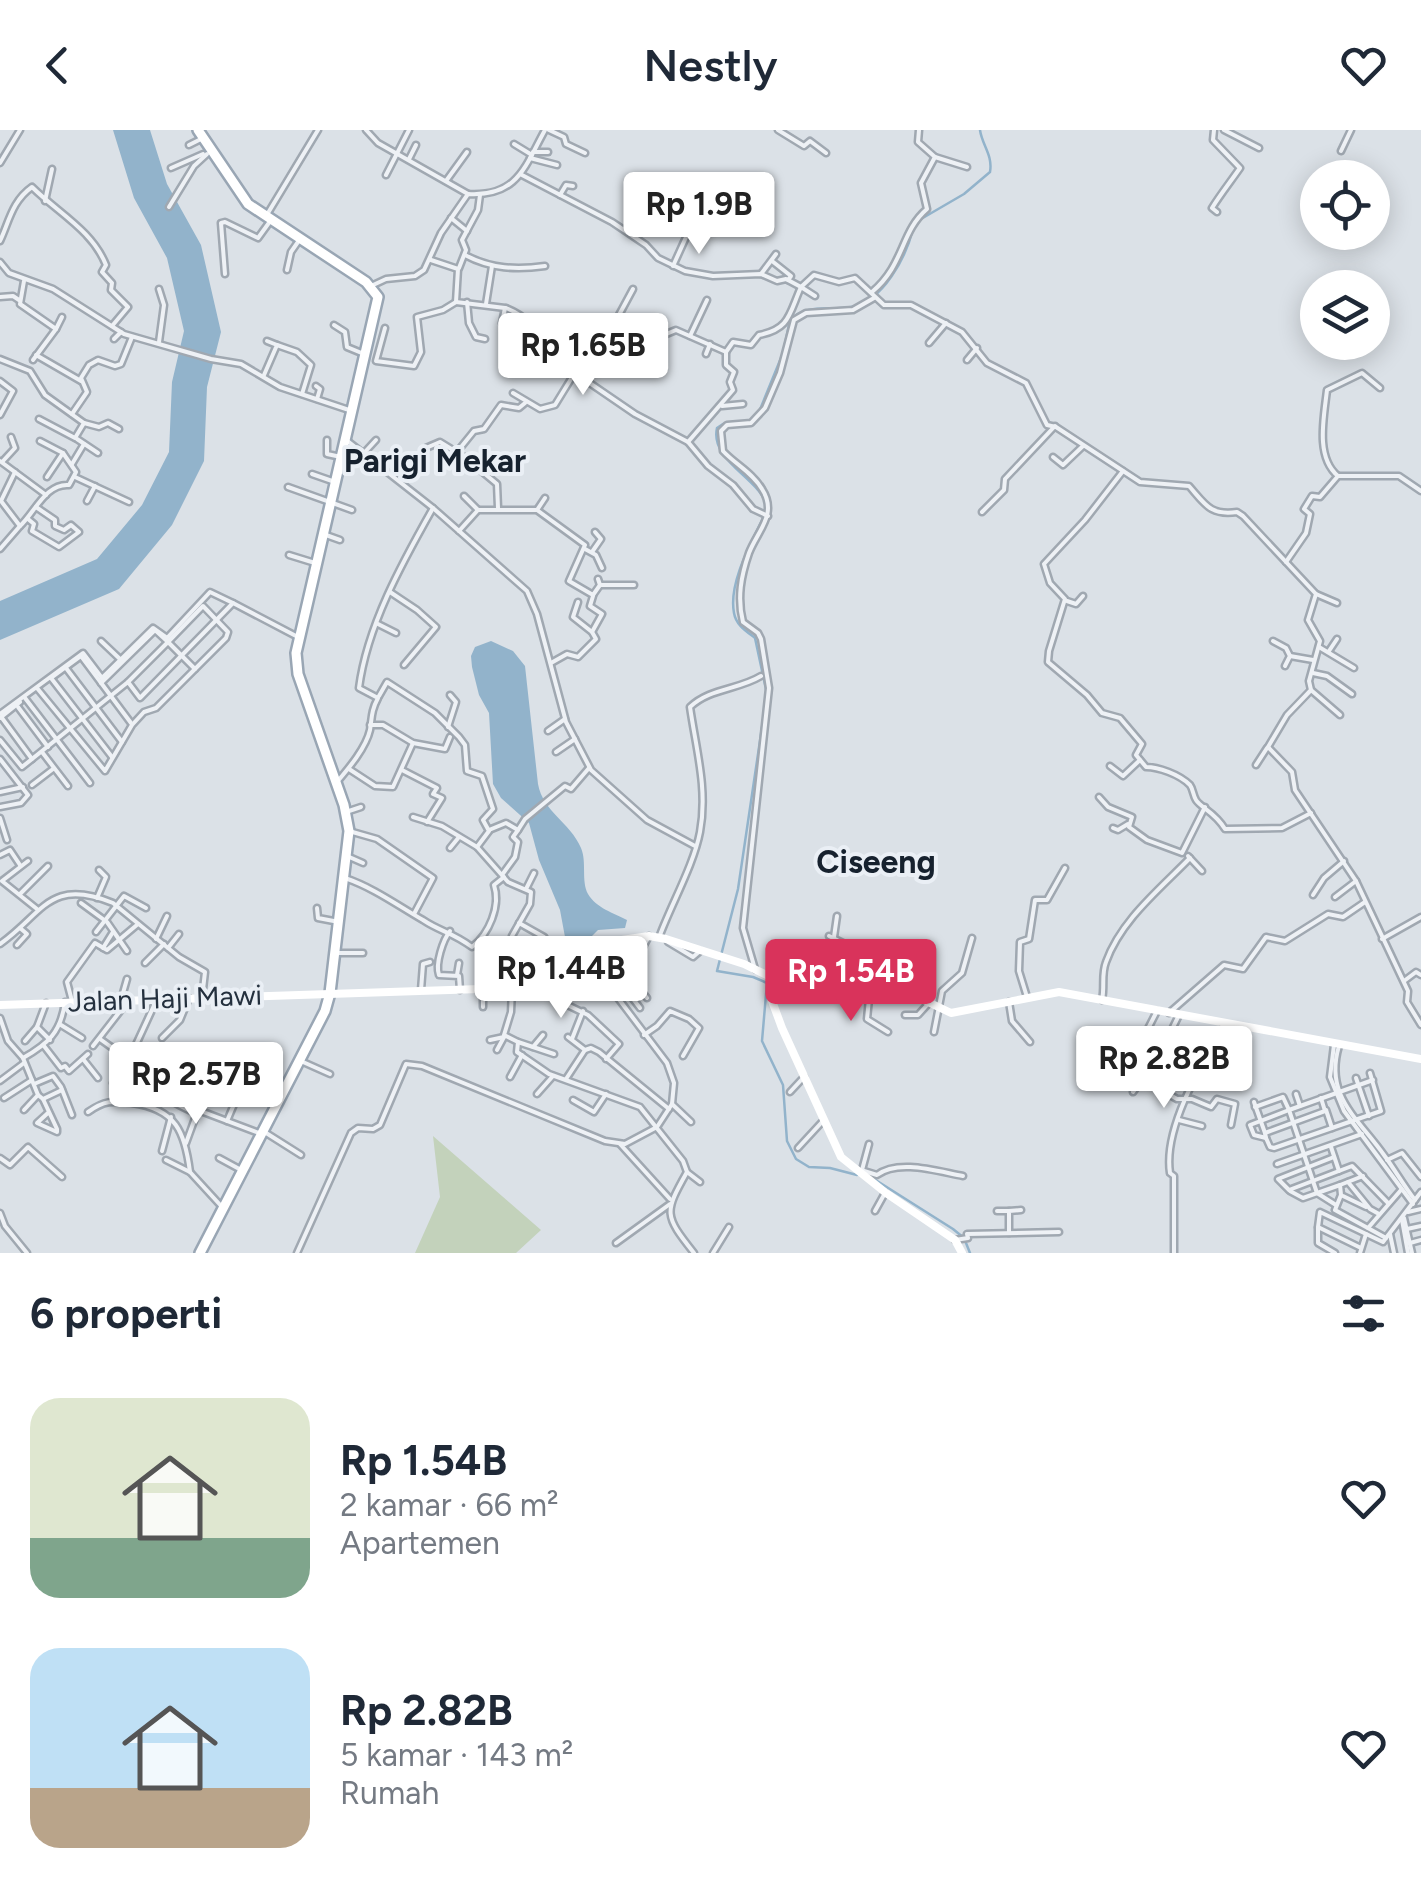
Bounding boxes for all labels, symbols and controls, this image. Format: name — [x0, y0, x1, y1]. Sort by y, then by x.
icon: back — [30, 38, 85, 93]
text: Nestly — [644, 38, 777, 92]
icon: heart — [1336, 38, 1391, 93]
map controls — [1300, 160, 1390, 360]
button: locate — [1300, 160, 1390, 250]
pin: Rp 1.9B — [607, 172, 791, 257]
text: Rp 1.9B — [645, 185, 753, 223]
button: layers — [1300, 270, 1390, 360]
pin: Rp 1.65B — [480, 313, 686, 398]
text: Rp 1.65B — [520, 326, 646, 364]
district label: Parigi Mekar — [344, 442, 526, 480]
district label: Ciseeng — [816, 843, 936, 881]
pin: Rp 1.44B — [458, 936, 664, 1021]
pin: Rp 1.54B — [748, 939, 954, 1024]
text: Rp 1.44B — [496, 949, 626, 987]
text: Rp 1.54B — [787, 952, 915, 990]
street label: Jalan Haji Mawi — [67, 978, 263, 1018]
pin: Rp 2.82B — [1061, 1026, 1267, 1111]
text: Rp 2.82B — [1098, 1039, 1230, 1077]
pin: Rp 2.57B — [93, 1042, 299, 1127]
text: Rp 2.57B — [131, 1055, 261, 1093]
icon: filters — [1336, 1286, 1391, 1341]
text: 6 properti — [30, 1288, 222, 1339]
text: Rp 1.54B — [340, 1435, 507, 1486]
icon: home — [110, 1438, 230, 1558]
icon: heart — [1336, 1471, 1391, 1526]
text: 2 kamar · 66 m² — [340, 1486, 559, 1524]
text: Apartemen — [340, 1524, 500, 1562]
text: Rp 2.82B — [340, 1685, 513, 1736]
icon: home — [110, 1688, 230, 1808]
icon: heart — [1336, 1721, 1391, 1776]
text: 5 kamar · 143 m² — [340, 1736, 573, 1774]
text: Rumah — [340, 1774, 439, 1812]

